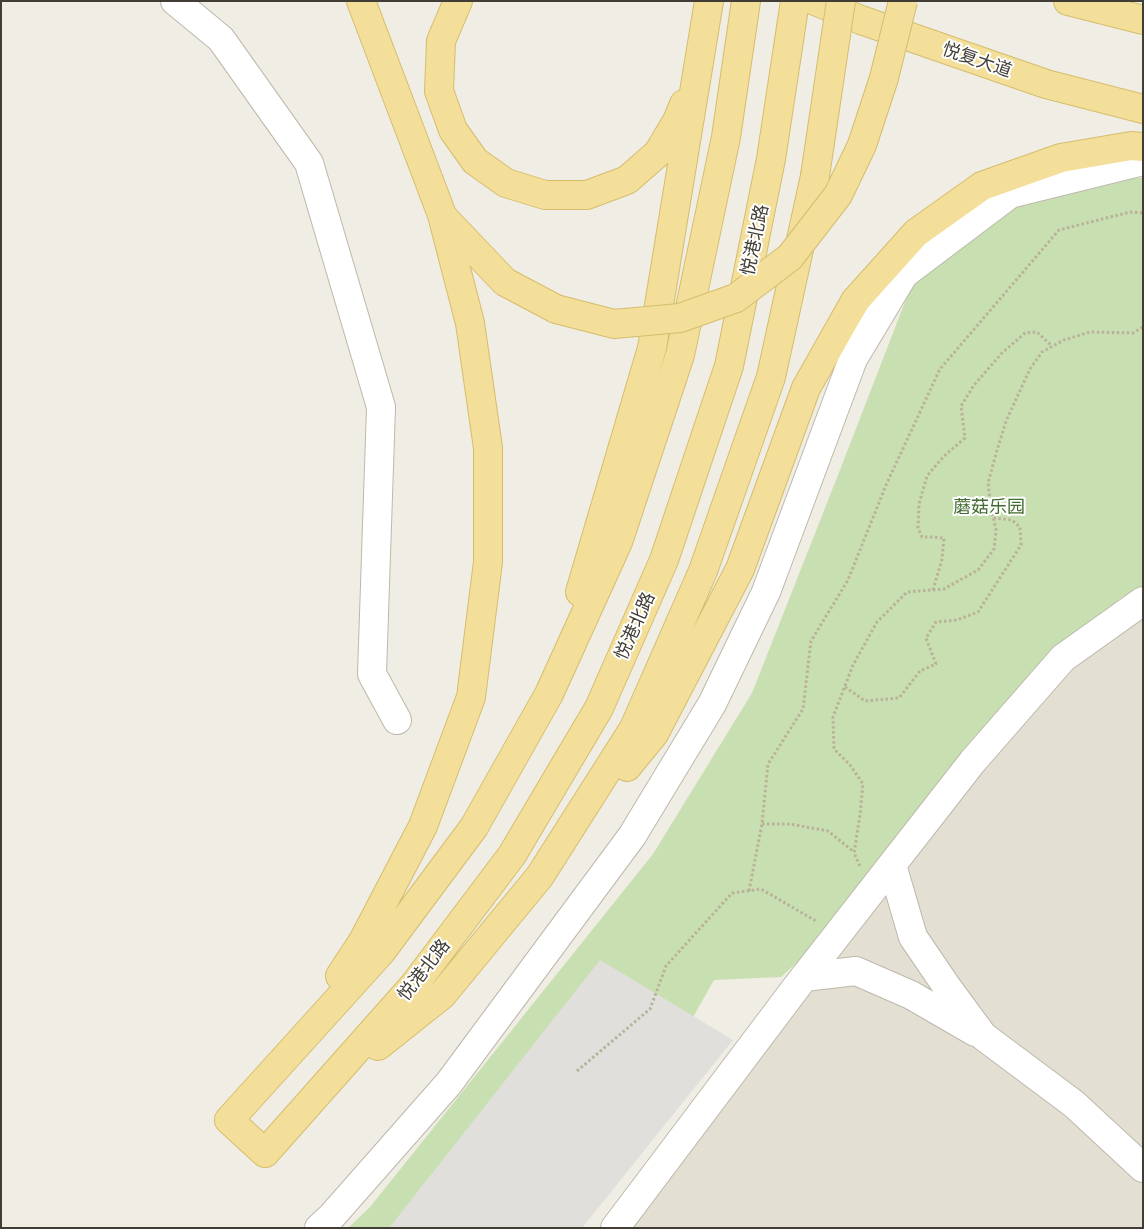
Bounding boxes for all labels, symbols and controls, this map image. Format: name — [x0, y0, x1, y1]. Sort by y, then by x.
street label: 悦复大道 — [939, 38, 1015, 82]
street label: 悦港北路 — [737, 203, 773, 277]
park label: 蘑菇乐园 — [953, 496, 1025, 518]
street label: 悦港北路 — [610, 589, 660, 663]
street label: 悦港北路 — [393, 935, 455, 1005]

